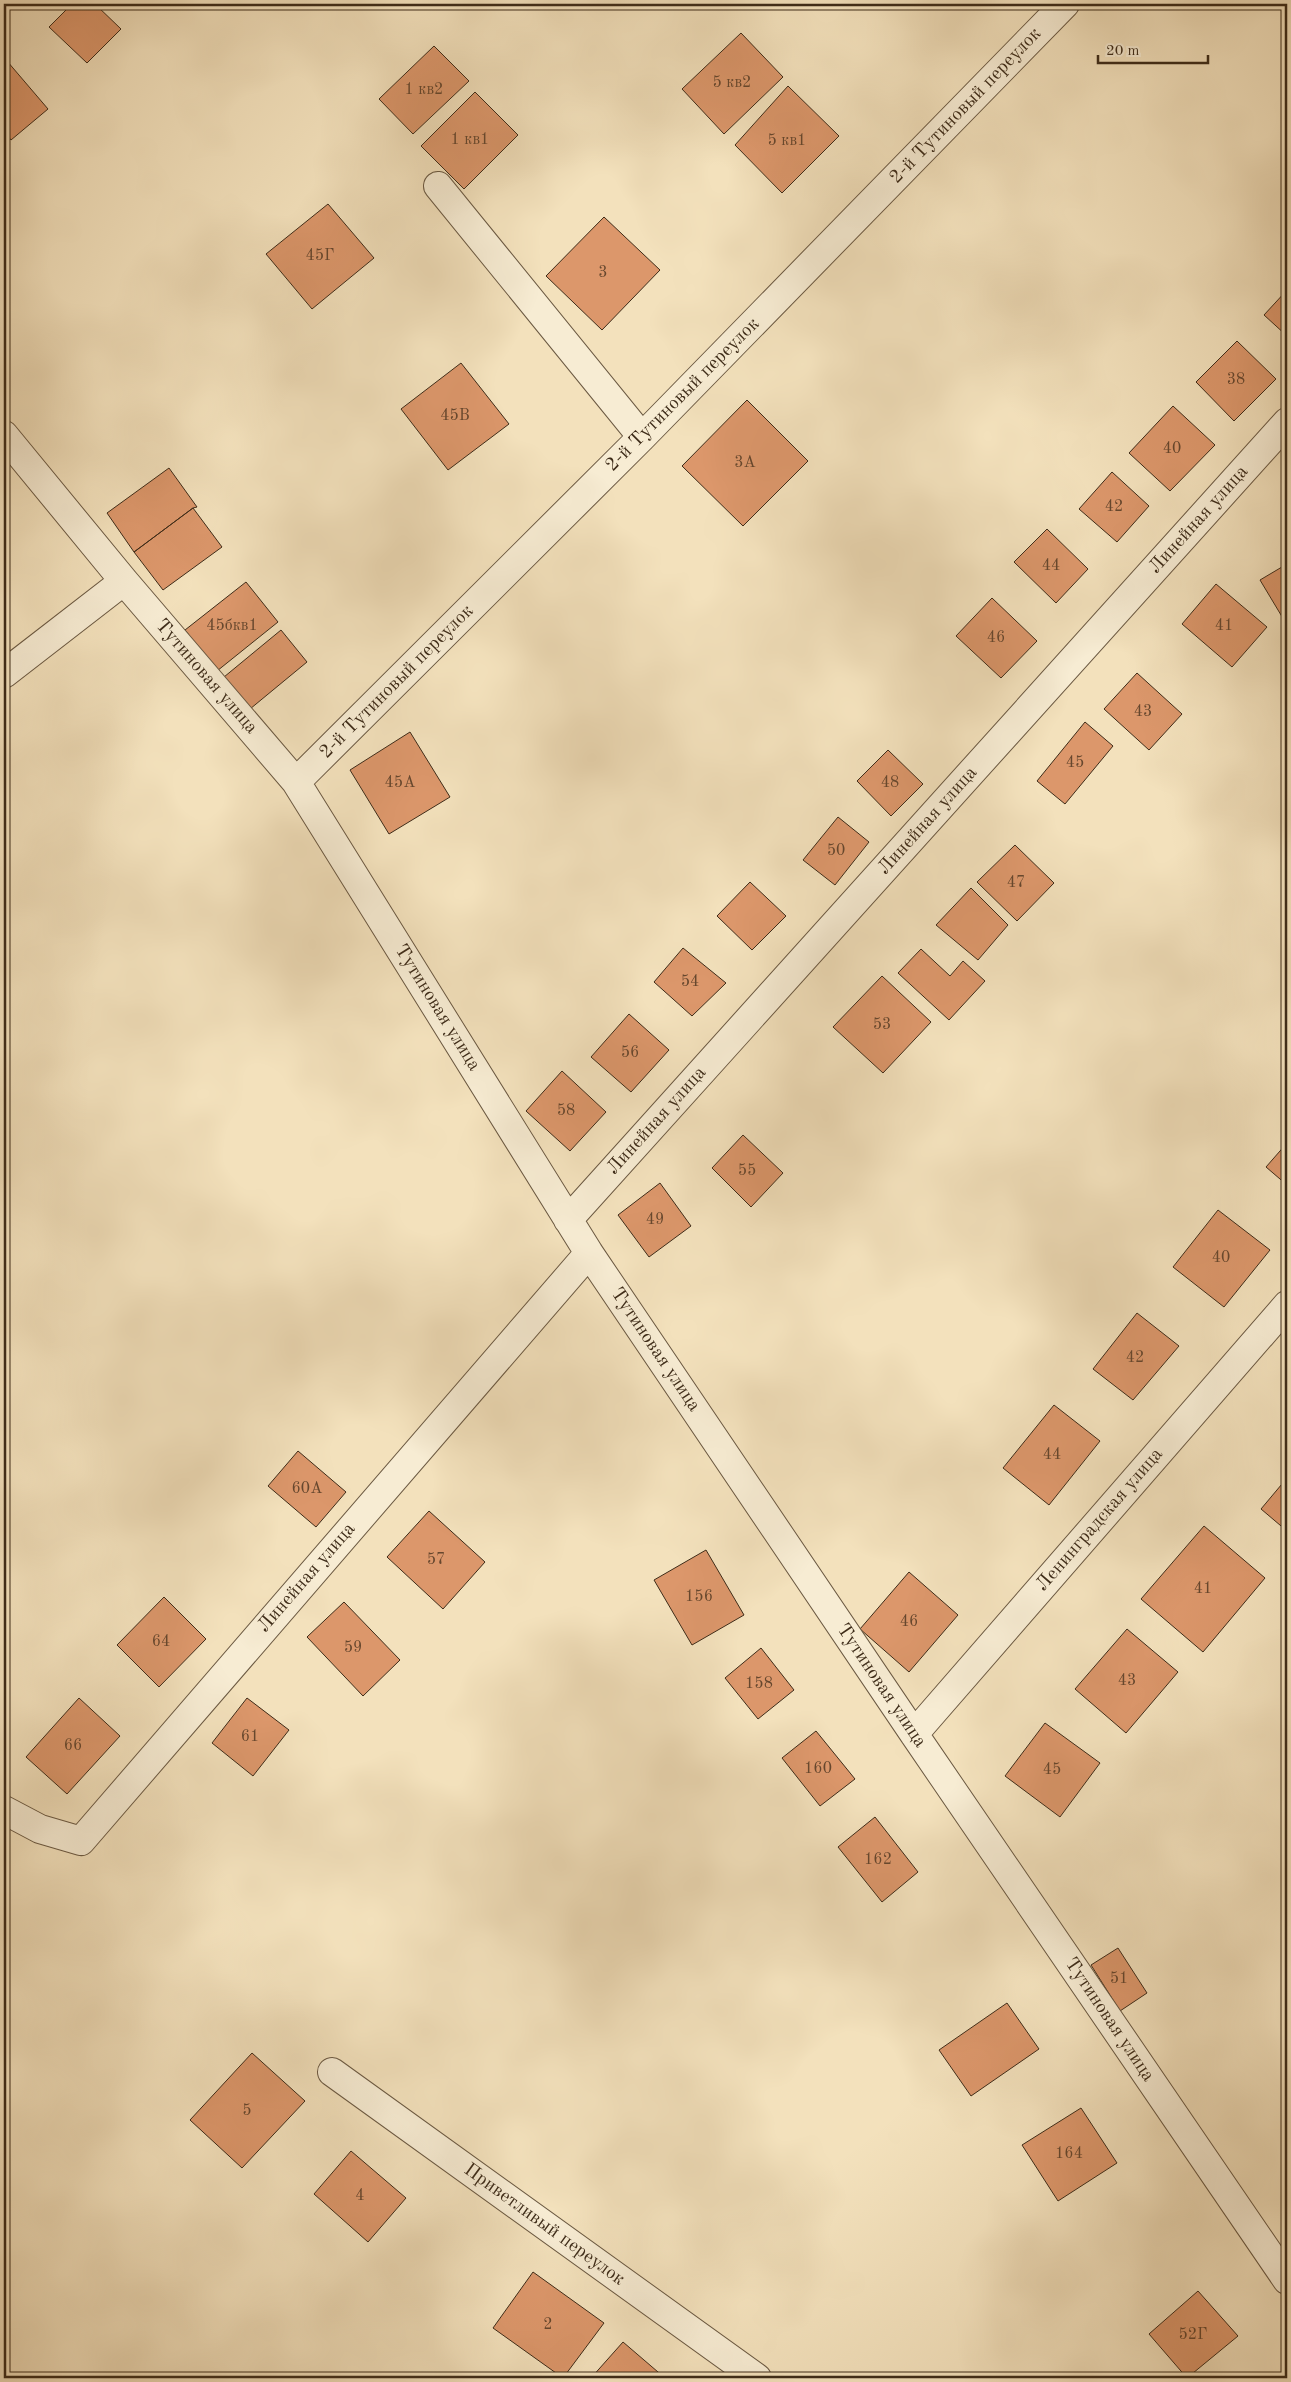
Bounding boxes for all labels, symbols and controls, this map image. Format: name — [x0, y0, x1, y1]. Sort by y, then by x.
street label: 2-й Тутиновый переулок — [887, 24, 1046, 188]
scale bar — [1098, 32, 1208, 64]
text: 20 m — [1106, 44, 1140, 59]
house number: 5 кв2 — [713, 75, 751, 91]
house number: 1 кв2 — [405, 82, 443, 98]
house number: 1 кв1 — [451, 132, 489, 148]
house number: 5 кв1 — [768, 133, 806, 149]
house number: 45Г — [306, 248, 334, 264]
house number: 3 — [598, 265, 608, 281]
street label: 2-й Тутиновый переулок — [602, 314, 764, 476]
house number: 38 — [1227, 372, 1245, 388]
house number: 45В — [440, 408, 470, 424]
house number: 40 — [1163, 441, 1181, 457]
house number: 3А — [734, 455, 756, 471]
street label: Линейная улица — [1146, 462, 1253, 578]
house number: 42 — [1105, 499, 1123, 515]
house number: 44 — [1042, 558, 1060, 574]
street label: 2-й Тутиновый переулок — [316, 601, 478, 763]
street label: Тутиновая улица — [151, 616, 261, 738]
house number: 45бкв1 — [206, 618, 258, 634]
house number: 41 — [1215, 618, 1233, 634]
house number: 46 — [987, 630, 1005, 646]
house number: 43 — [1134, 704, 1152, 720]
house number: 45 — [1066, 755, 1084, 771]
street label: Линейная улица — [875, 763, 982, 879]
house number: 45А — [385, 775, 415, 791]
house number: 48 — [881, 775, 899, 791]
house number: 50 — [827, 843, 845, 859]
house number: 47 — [1007, 875, 1025, 891]
street label: Тутиновая улица — [391, 941, 484, 1075]
house number: 54 — [681, 974, 699, 990]
house number: 53 — [873, 1017, 891, 1033]
house number: 56 — [621, 1045, 639, 1061]
street label: Линейная улица — [604, 1063, 711, 1179]
house number: 58 — [557, 1103, 575, 1119]
house number: 55 — [738, 1163, 756, 1179]
house number: 49 — [646, 1212, 664, 1228]
house number: 40 — [1212, 1250, 1230, 1266]
street label: Тутиновая улица — [607, 1285, 704, 1416]
house number: 42 — [1126, 1350, 1144, 1366]
street label: Ленинградская улица — [1033, 1444, 1167, 1595]
house number: 44 — [1043, 1447, 1061, 1463]
house number: 60А — [292, 1481, 322, 1497]
street label: Линейная улица — [255, 1519, 360, 1636]
house number: 57 — [427, 1552, 445, 1568]
house number: 41 — [1194, 1581, 1212, 1597]
house number: 156 — [685, 1589, 713, 1605]
house number: 46 — [900, 1614, 918, 1630]
street label: Тутиновая улица — [833, 1621, 930, 1752]
house number: 64 — [152, 1634, 170, 1650]
house number: 59 — [344, 1640, 362, 1656]
house number: 43 — [1118, 1673, 1136, 1689]
house number: 158 — [745, 1676, 773, 1692]
house number: 61 — [241, 1729, 259, 1745]
house number: 66 — [64, 1738, 82, 1754]
house number: 160 — [804, 1761, 832, 1777]
house number: 45 — [1043, 1762, 1061, 1778]
house number: 162 — [864, 1852, 892, 1868]
street label: Тутиновая улица — [1061, 1955, 1158, 2086]
house number: 51 — [1110, 1971, 1128, 1987]
house number: 5 — [242, 2103, 252, 2119]
house number: 164 — [1055, 2146, 1083, 2162]
street label: Приветливый переулок — [460, 2160, 628, 2290]
house number: 4 — [355, 2188, 365, 2204]
house number: 2 — [543, 2317, 553, 2333]
house number: 52Г — [1179, 2327, 1207, 2343]

